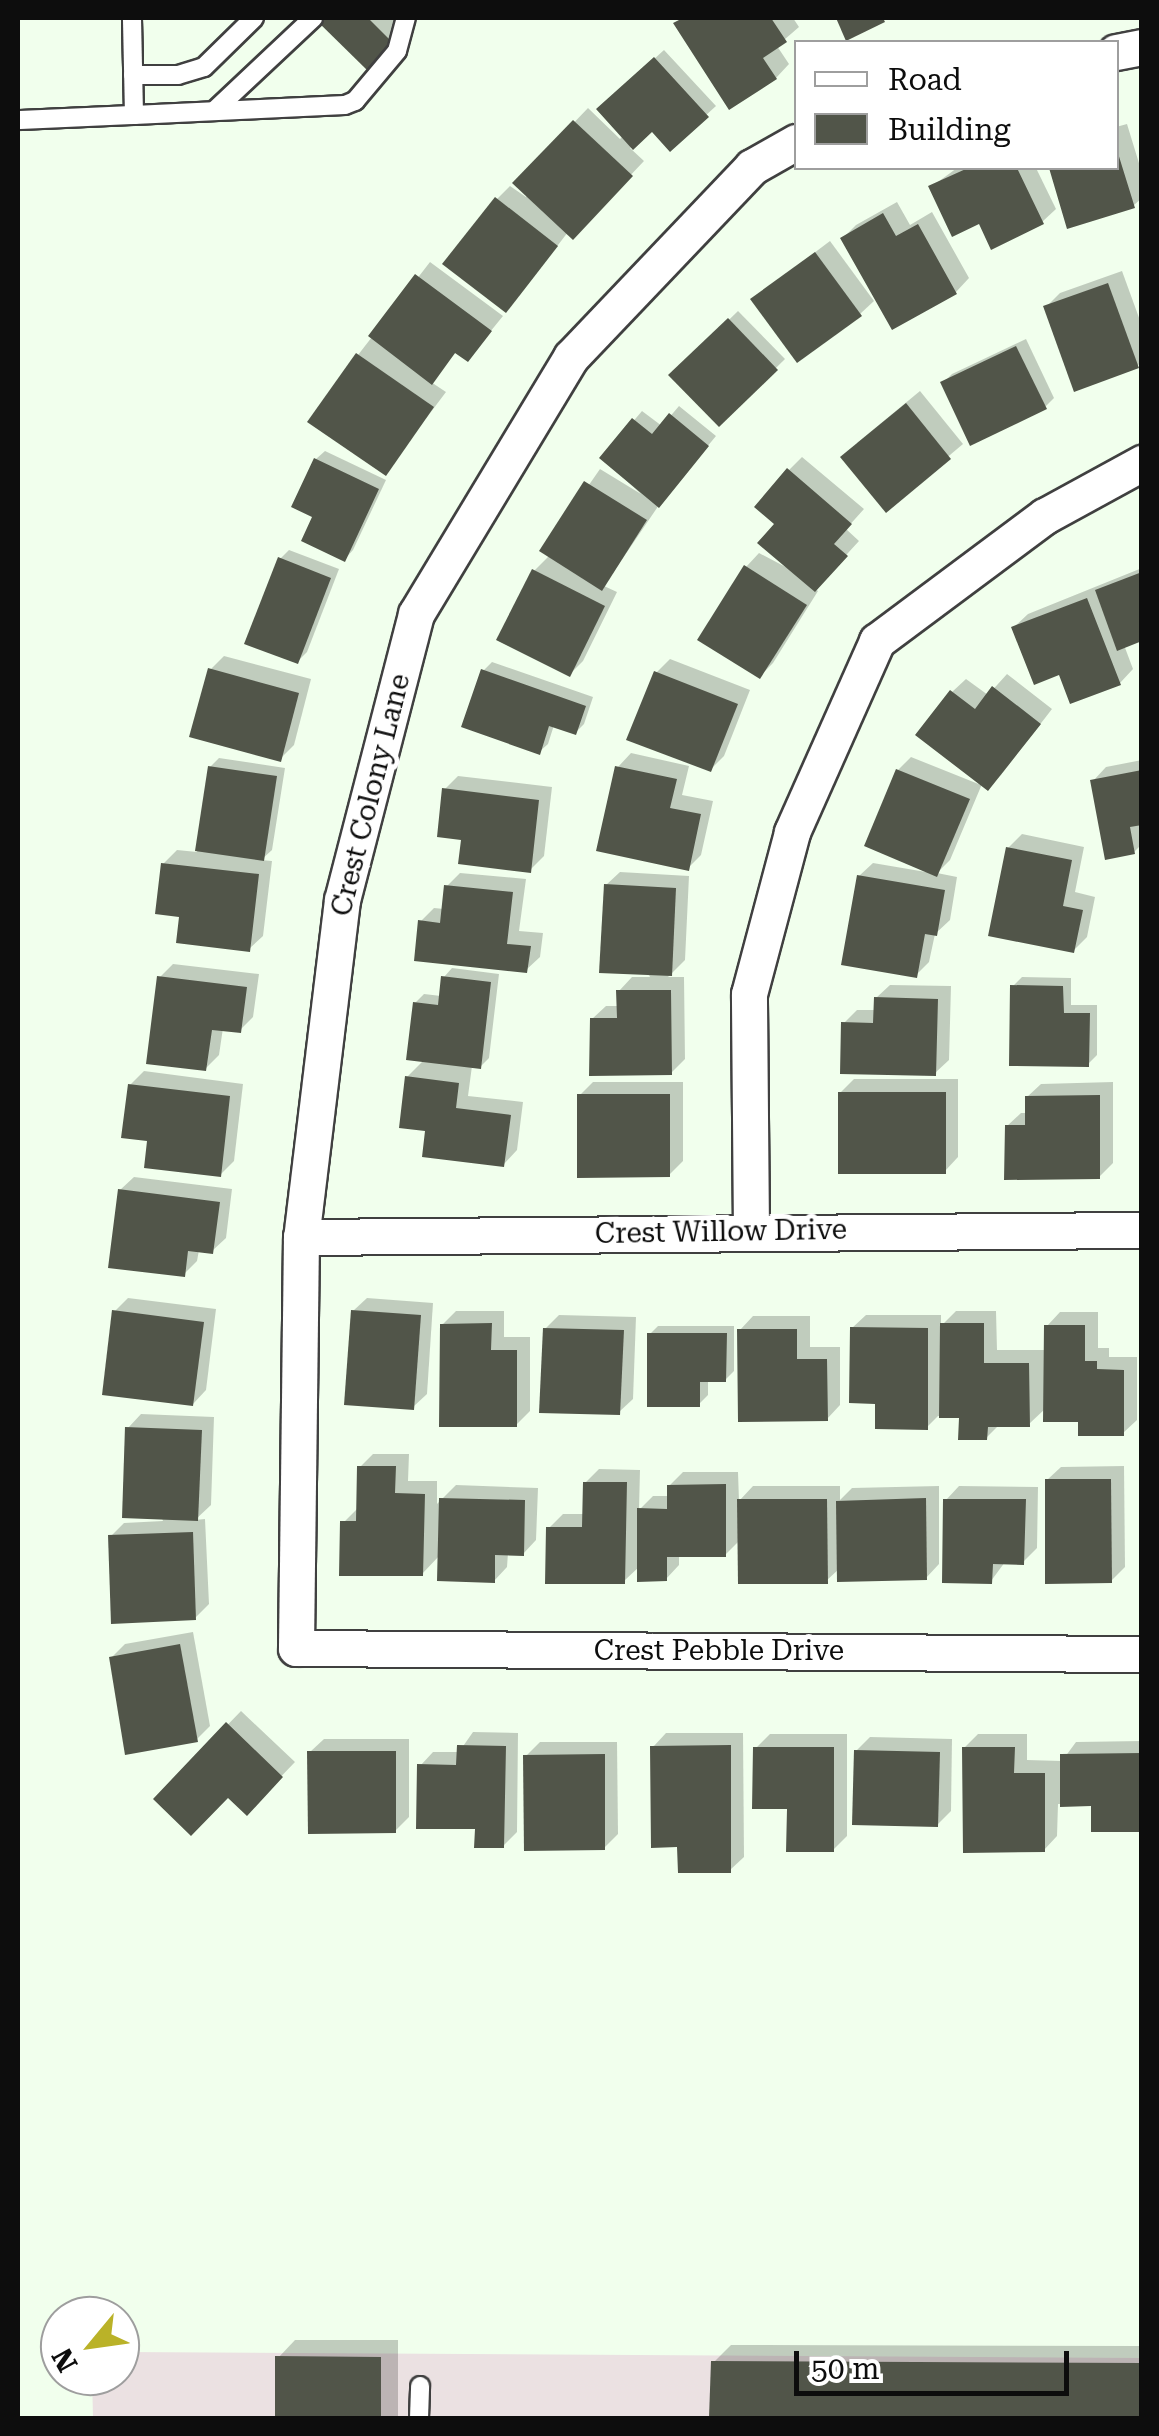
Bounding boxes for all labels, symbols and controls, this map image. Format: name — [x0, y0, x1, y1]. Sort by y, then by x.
legend — [794, 40, 1119, 170]
text: Road — [888, 62, 962, 97]
text: Building — [888, 112, 1011, 147]
street label: Crest Colony Lane — [325, 670, 417, 920]
street label: Crest Willow Drive — [595, 1213, 847, 1251]
street label: Crest Pebble Drive — [594, 1634, 844, 1668]
north arrow — [40, 2296, 140, 2396]
scale bar — [799, 2331, 1074, 2393]
text: N — [45, 2342, 85, 2377]
text: 50 m — [811, 2351, 880, 2386]

